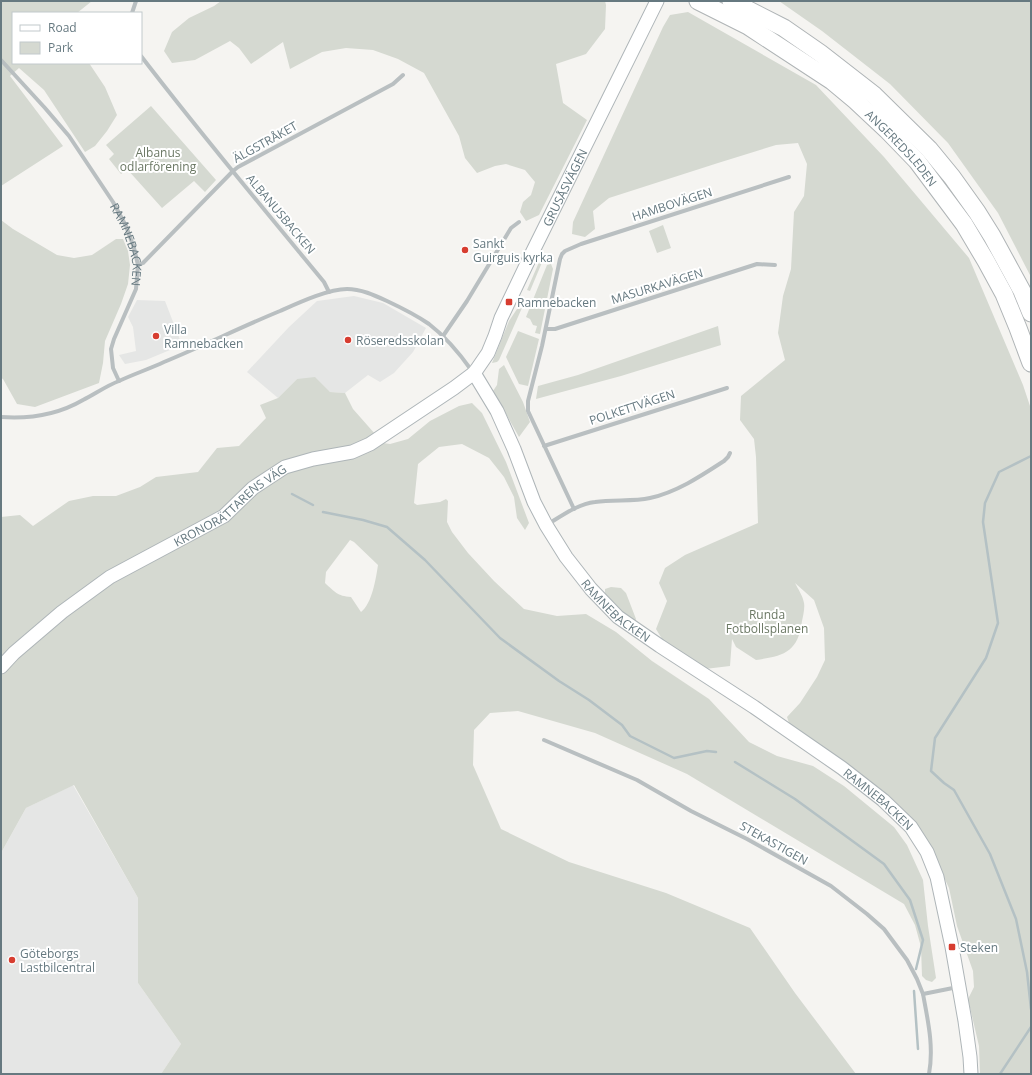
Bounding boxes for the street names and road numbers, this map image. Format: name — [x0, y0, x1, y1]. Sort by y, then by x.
street label: ANGEREDSLEDEN — [862, 106, 941, 190]
street label: ÄLGSTRÅKET — [230, 117, 301, 167]
street label: GRUSÅSVÄGEN — [538, 146, 591, 229]
street label: ALBANUSBACKEN — [243, 170, 319, 258]
street label: HAMBOVÄGEN — [630, 183, 714, 225]
street label: RAMNEBACKEN — [106, 200, 147, 287]
street label: MASURKAVÄGEN — [609, 264, 705, 308]
street label: POLKETTVÄGEN — [587, 385, 677, 429]
street label: KRONORÄTTARENS VÄG — [170, 460, 289, 550]
street label: RAMNEBACKEN — [578, 575, 654, 646]
street label: RAMNEBACKEN — [840, 764, 917, 834]
street label: STEKASTIGEN — [737, 817, 811, 869]

